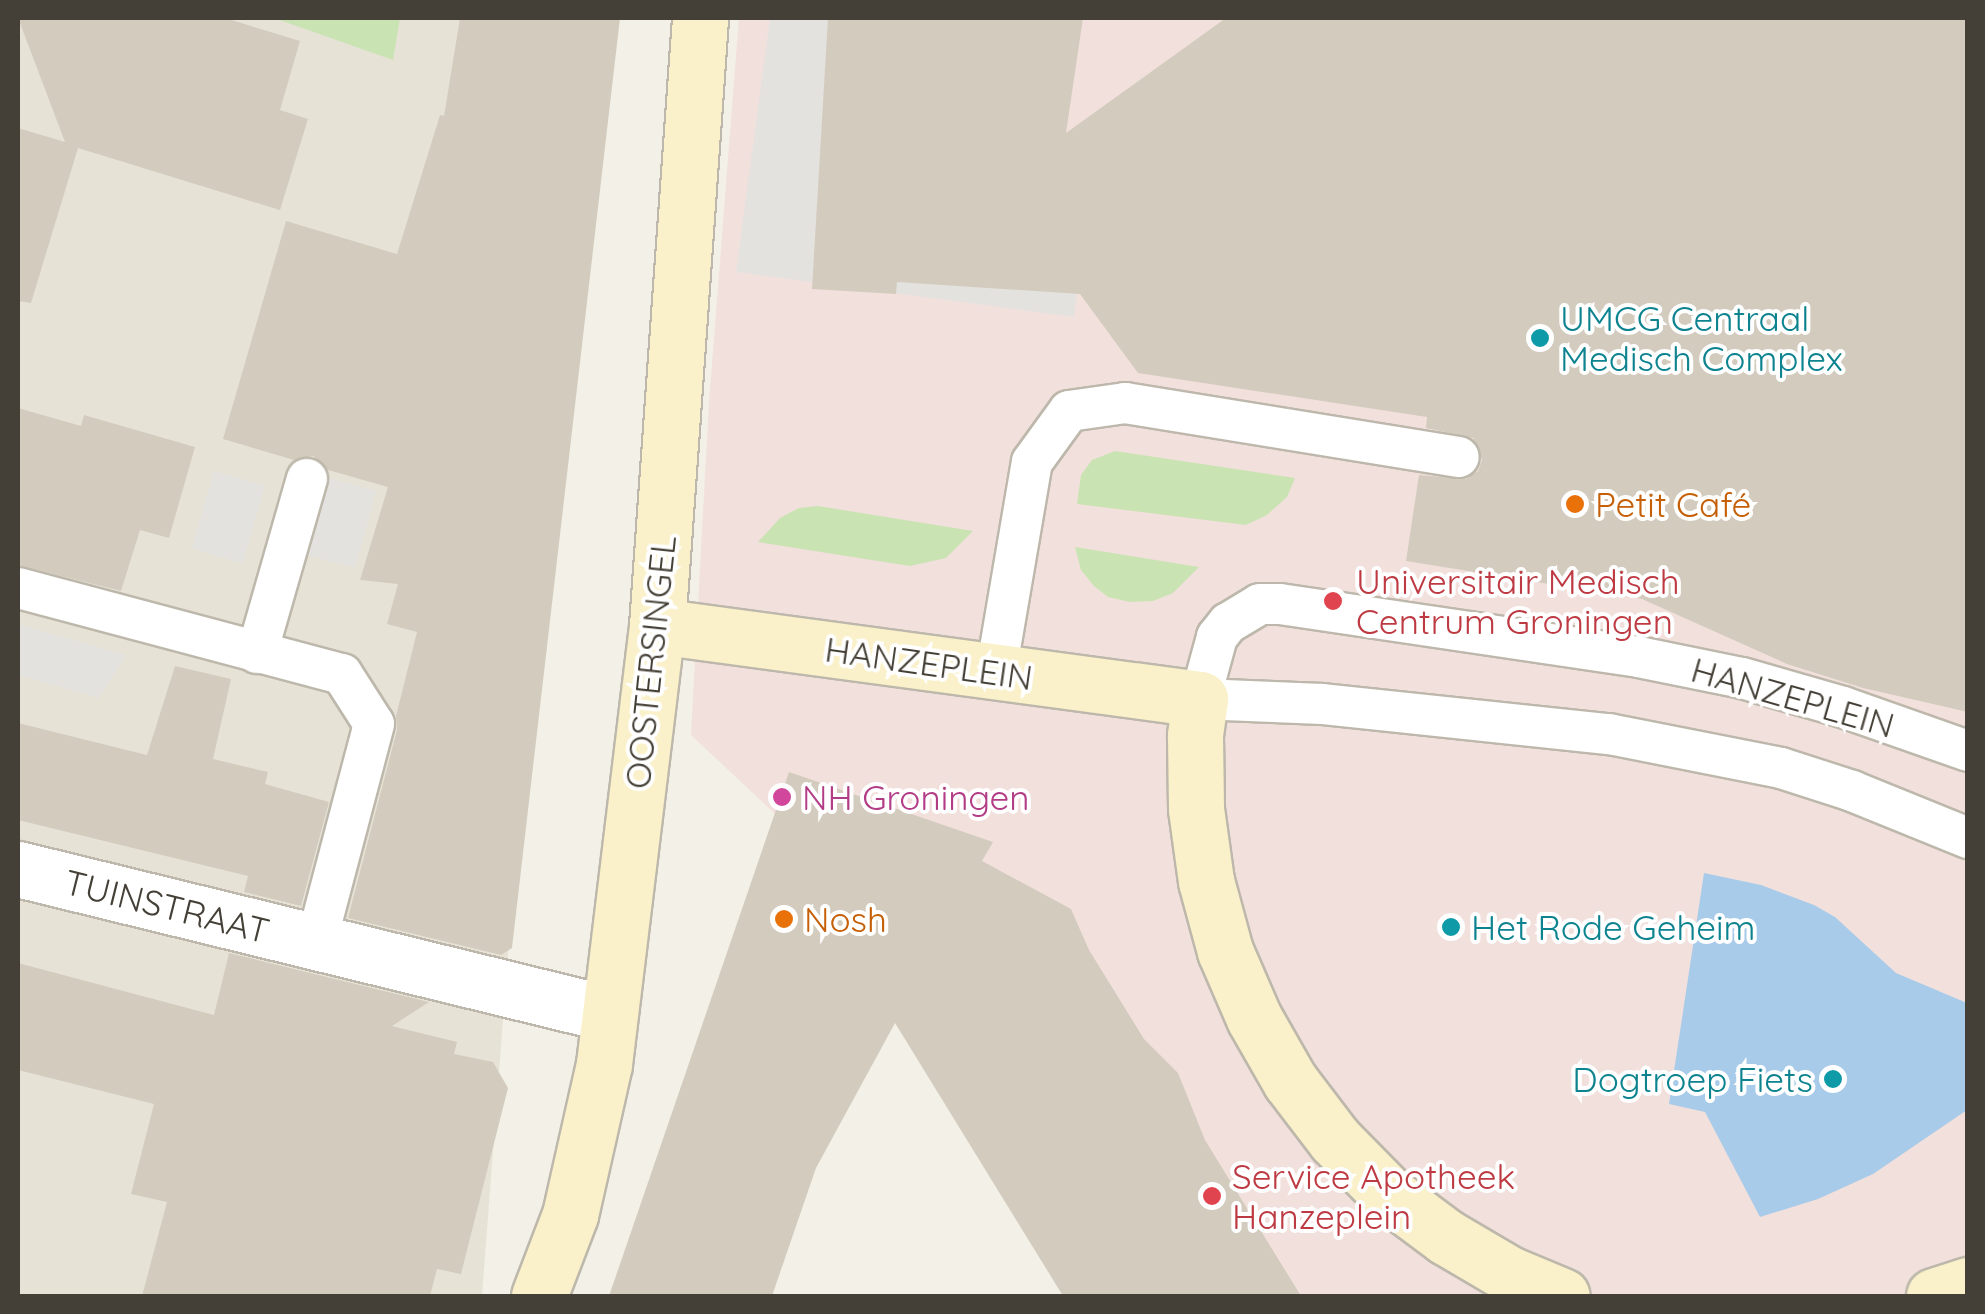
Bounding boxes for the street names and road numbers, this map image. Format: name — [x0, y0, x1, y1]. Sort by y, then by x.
street label: OOSTERSINGEL — [616, 533, 684, 791]
street label: HANZEPLEIN — [822, 628, 1036, 698]
street label: HANZEPLEIN — [1687, 648, 1899, 746]
street label: TUINSTRAAT — [60, 860, 274, 952]

